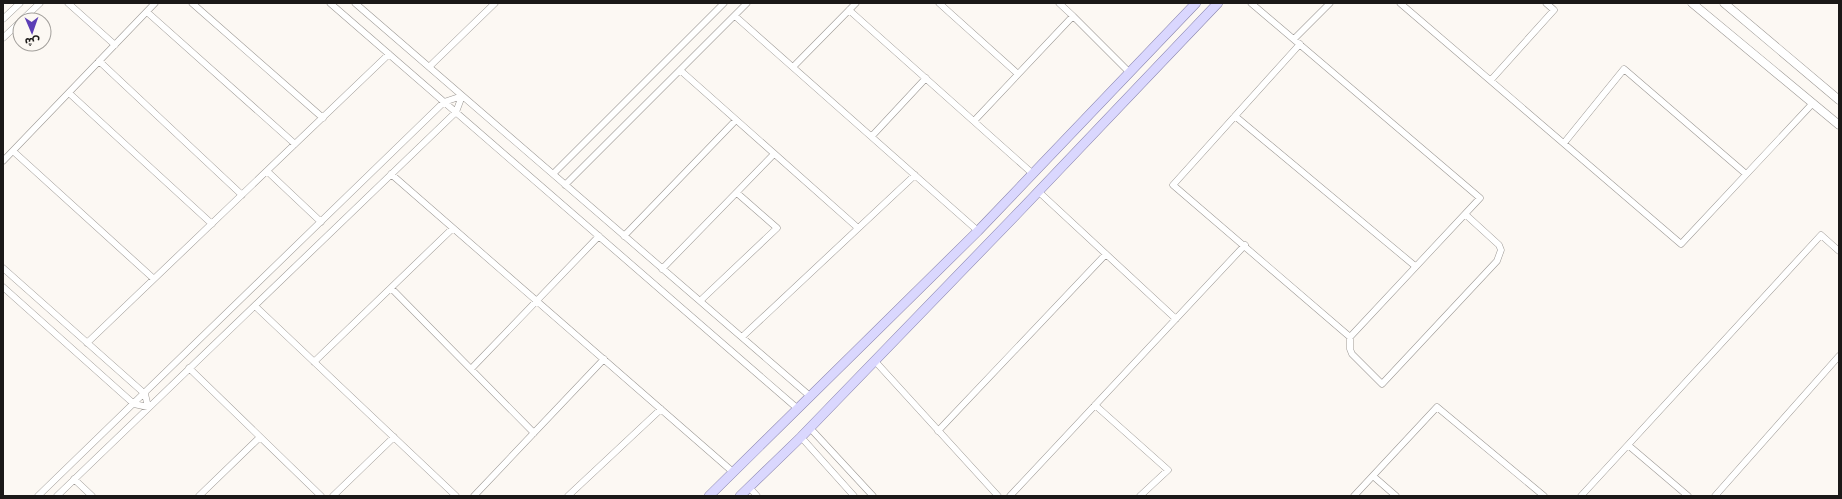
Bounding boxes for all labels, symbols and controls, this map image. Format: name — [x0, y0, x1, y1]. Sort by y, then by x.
north arrow — [12, 12, 52, 52]
text: ش — [25, 35, 40, 50]

